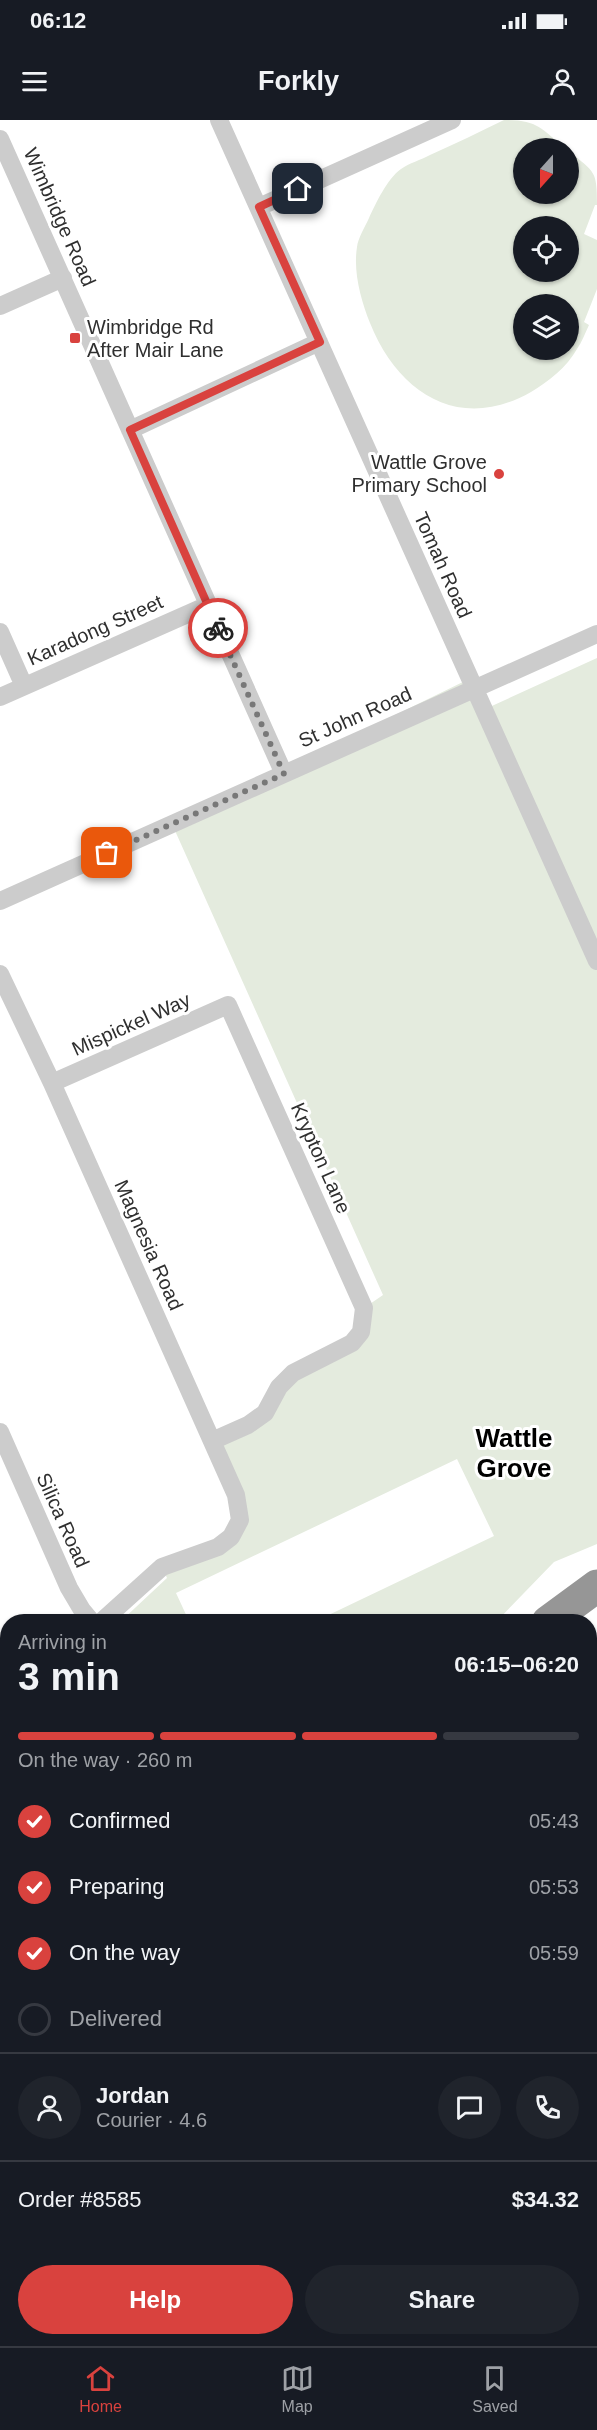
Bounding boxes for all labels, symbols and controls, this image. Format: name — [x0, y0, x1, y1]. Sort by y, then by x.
text: 06:12 — [30, 8, 86, 33]
icon: menu — [18, 65, 51, 98]
icon: person — [546, 65, 579, 98]
text: Forkly — [258, 66, 339, 96]
north arrow — [513, 138, 579, 204]
map controls — [513, 138, 579, 360]
street label: Wimbridge Road — [20, 144, 100, 290]
pin — [272, 163, 323, 214]
icon: home — [281, 172, 314, 205]
button: locate — [513, 216, 579, 282]
button: layers — [513, 294, 579, 360]
place label: Wimbridge Rd After Mair Lane — [87, 316, 224, 361]
marker: Wimbridge Rd After Mair Lane — [68, 331, 82, 345]
place label: Wattle Grove Primary School — [351, 451, 487, 496]
marker: Wattle Grove Primary School — [492, 467, 506, 481]
street label: Tomah Road — [410, 509, 476, 621]
street label: Karadong Street — [24, 590, 166, 670]
courier — [188, 598, 248, 658]
icon: bike — [202, 612, 235, 645]
street label: St John Road — [295, 682, 415, 752]
pin — [81, 827, 132, 878]
icon: bag — [90, 836, 123, 869]
street label: Mispickel Way — [68, 988, 194, 1060]
street label: Krypton Lane — [287, 1099, 355, 1217]
street label: Magnesia Road — [110, 1177, 188, 1313]
district label: Wattle Grove — [475, 1423, 553, 1483]
street label: Silica Road — [32, 1469, 94, 1571]
text: Arriving in — [18, 1631, 107, 1653]
text: 06:15–06:20 — [454, 1652, 579, 1677]
text: 3 min — [18, 1655, 120, 1698]
text: On the way · 260 m — [18, 1749, 193, 1771]
icon: check — [18, 1805, 51, 1838]
text: Confirmed — [69, 1808, 170, 1833]
text: 05:43 — [529, 1810, 579, 1832]
icon: check — [18, 1871, 51, 1904]
text: Preparing — [69, 1874, 164, 1899]
text: 05:53 — [529, 1876, 579, 1898]
icon: check — [18, 1937, 51, 1970]
text: On the way — [69, 1940, 180, 1965]
text: 05:59 — [529, 1942, 579, 1964]
text: Delivered — [69, 2006, 162, 2031]
button: person — [18, 2076, 81, 2139]
button: chat — [438, 2076, 501, 2139]
button: phone — [516, 2076, 579, 2139]
text: Jordan — [96, 2083, 169, 2108]
text: Courier · 4.6 — [96, 2109, 207, 2131]
text: Order #8585 — [18, 2187, 142, 2212]
text: $34.32 — [512, 2187, 579, 2212]
button: Help — [18, 2265, 293, 2334]
button: Share — [305, 2265, 579, 2334]
tab: Home — [79, 2362, 122, 2416]
tab: Map — [281, 2362, 314, 2416]
tab: Saved — [472, 2362, 518, 2416]

